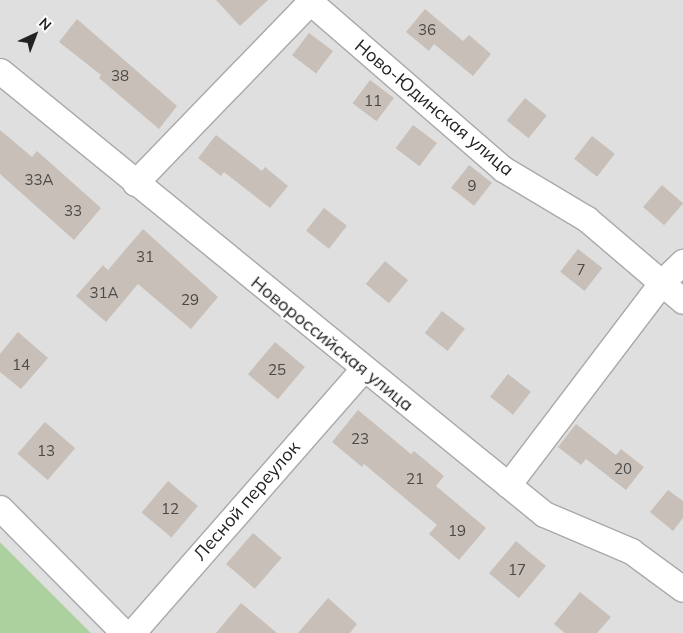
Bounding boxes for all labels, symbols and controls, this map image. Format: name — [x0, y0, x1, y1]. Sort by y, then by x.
north arrow — [10, 10, 60, 60]
text: N — [35, 14, 55, 34]
house number: 36 — [418, 21, 436, 39]
street label: Ново-Юдинская улица — [350, 35, 518, 181]
house number: 38 — [111, 67, 129, 85]
house number: 11 — [364, 92, 382, 110]
house number: 33А — [24, 171, 54, 189]
house number: 9 — [468, 177, 476, 195]
house number: 33 — [64, 202, 82, 220]
house number: 31 — [136, 248, 154, 266]
house number: 7 — [577, 261, 585, 279]
street label: Новороссийская улица — [246, 272, 418, 416]
house number: 31А — [89, 284, 119, 302]
house number: 29 — [181, 291, 199, 309]
house number: 14 — [12, 356, 30, 374]
house number: 25 — [268, 361, 286, 379]
house number: 23 — [351, 430, 369, 448]
street label: Лесной переулок — [189, 437, 305, 565]
house number: 13 — [37, 442, 55, 460]
house number: 20 — [614, 460, 632, 478]
house number: 21 — [406, 470, 424, 488]
house number: 12 — [161, 500, 179, 518]
house number: 19 — [448, 522, 466, 540]
house number: 17 — [508, 561, 526, 579]

